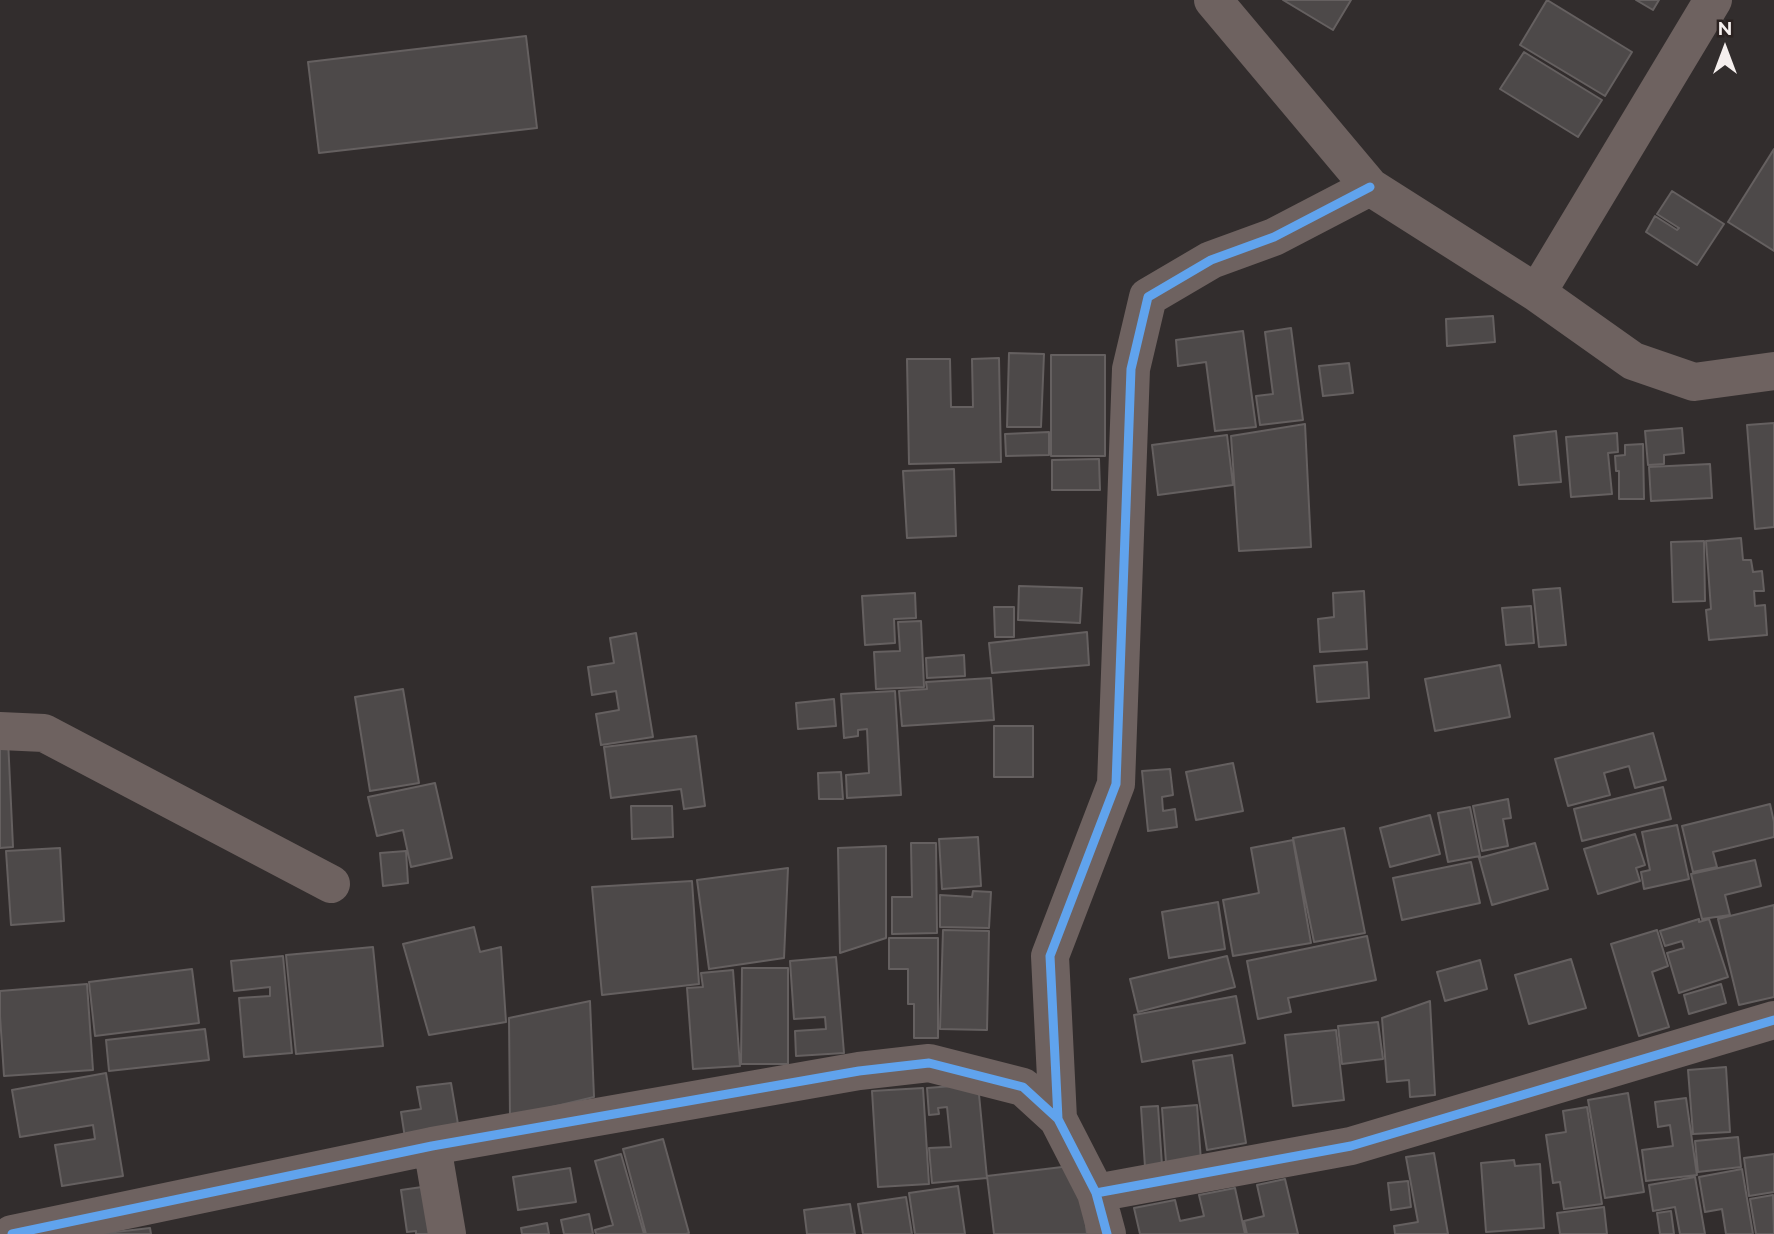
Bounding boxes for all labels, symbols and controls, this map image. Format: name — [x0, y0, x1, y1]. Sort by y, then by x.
north arrow — [1690, 14, 1760, 84]
text: N — [1718, 17, 1732, 39]

